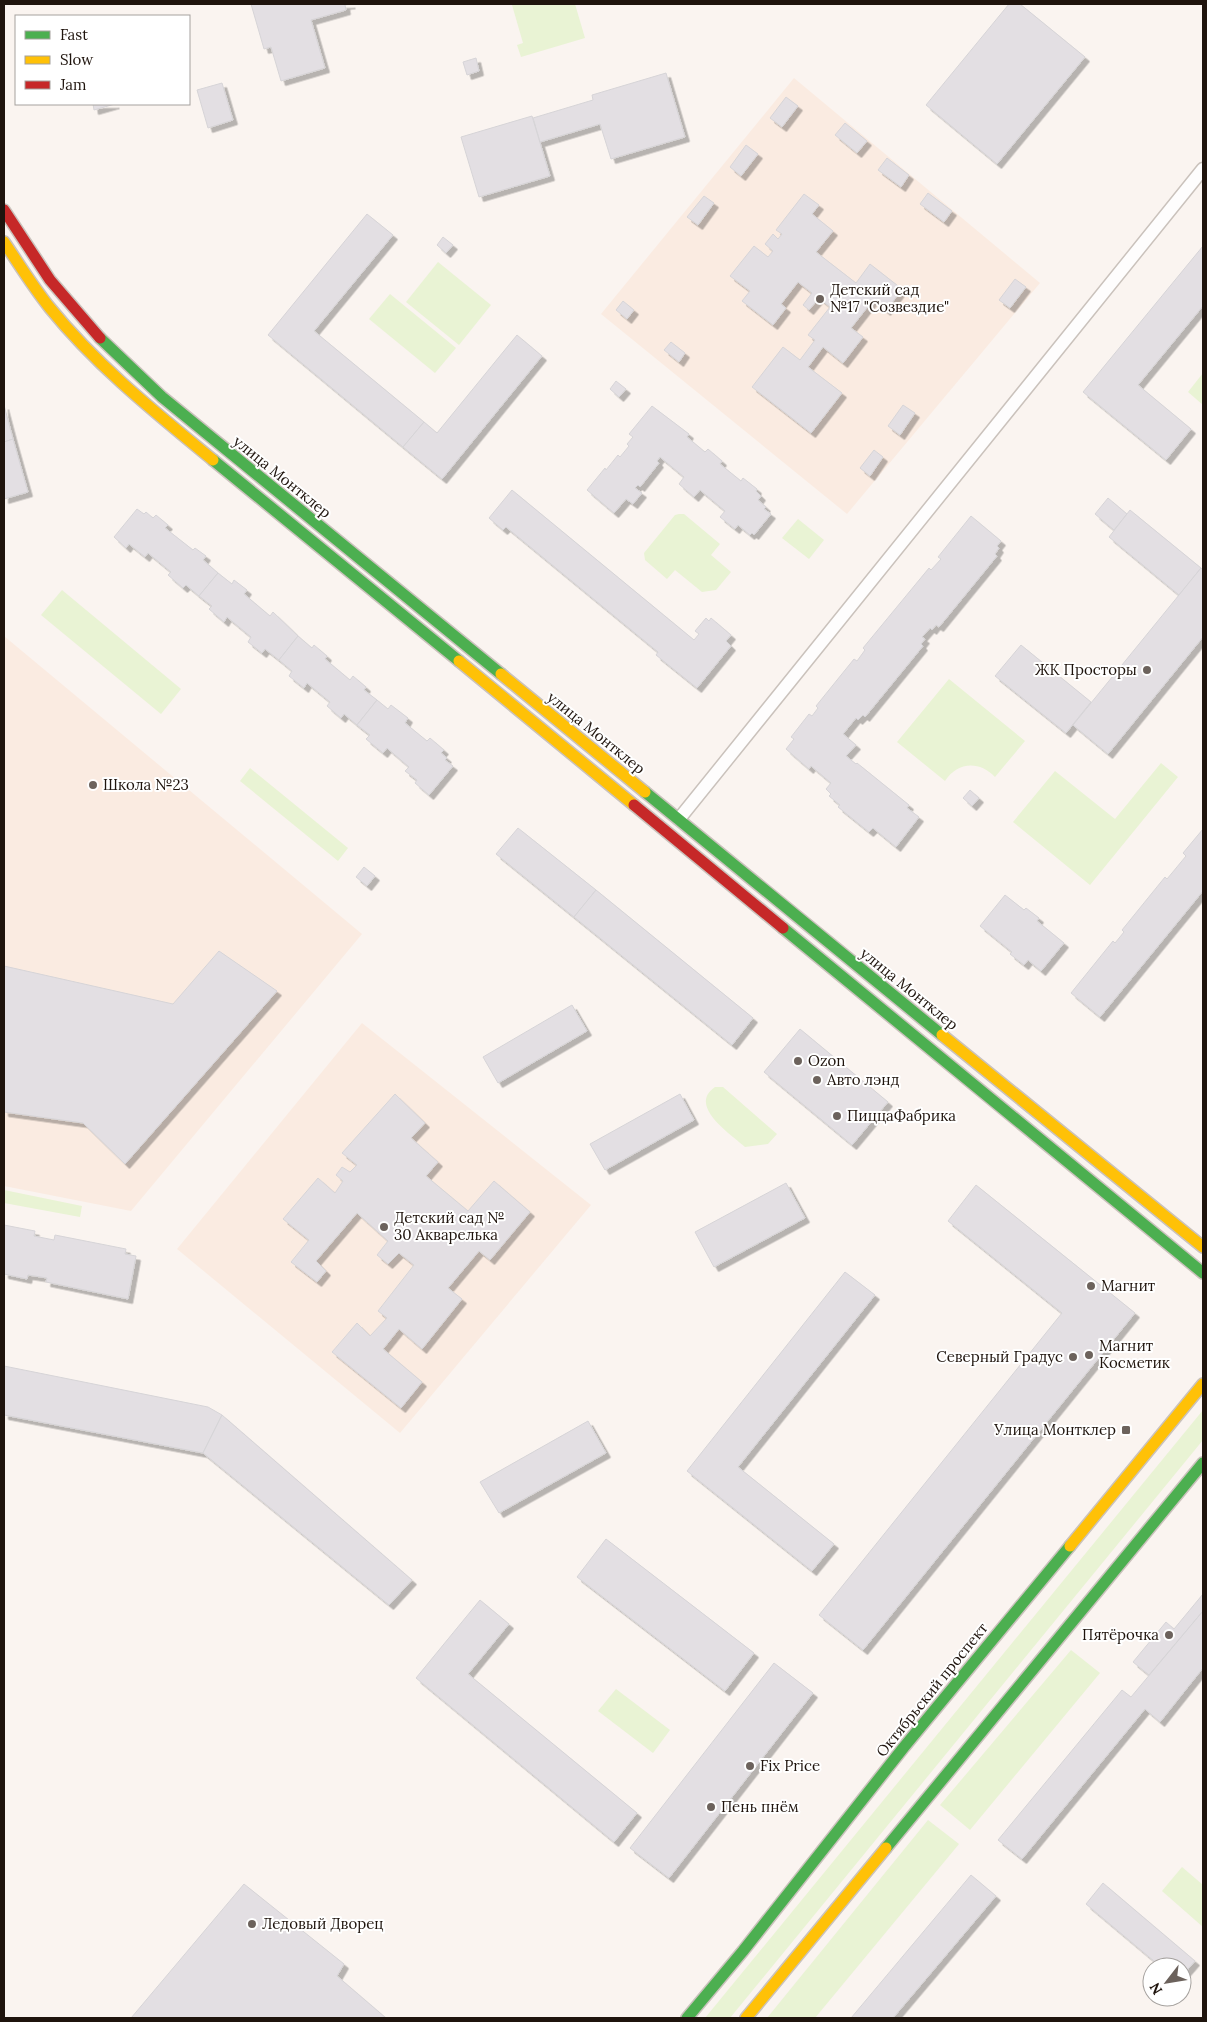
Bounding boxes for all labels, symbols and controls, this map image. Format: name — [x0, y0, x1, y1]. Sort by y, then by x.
legend — [15, 15, 190, 105]
text: Fast — [60, 25, 88, 44]
text: Slow — [60, 50, 93, 69]
text: Jam — [59, 75, 87, 94]
place label: Детский сад №17 "Созвездие" — [830, 280, 949, 316]
marker: Детский сад №17 "Созвездие" — [814, 293, 826, 305]
street label: улица Монтклер — [230, 431, 335, 522]
place label: ЖК Просторы — [1035, 660, 1137, 679]
marker: ЖК Просторы — [1141, 664, 1153, 676]
street label: улица Монтклер — [544, 687, 649, 778]
place label: Школа №23 — [103, 775, 189, 794]
marker: Школа №23 — [87, 779, 99, 791]
street label: улица Монтклер — [857, 943, 962, 1034]
place label: Ozon — [808, 1051, 845, 1070]
marker: Ozon — [792, 1055, 804, 1067]
place label: Авто лэнд — [826, 1070, 900, 1089]
marker: Авто лэнд — [811, 1074, 823, 1086]
place label: ПиццаФабрика — [847, 1106, 956, 1125]
marker: ПиццаФабрика — [831, 1110, 843, 1122]
place label: Детский сад № 30 Акварелька — [394, 1208, 505, 1244]
marker: Детский сад № 30 Акварелька — [378, 1221, 390, 1233]
place label: Магнит — [1101, 1276, 1156, 1295]
marker: Магнит — [1085, 1280, 1097, 1292]
place label: Магнит Косметик — [1099, 1336, 1170, 1372]
place label: Северный Градус — [936, 1347, 1063, 1366]
marker: Магнит Косметик — [1083, 1349, 1095, 1361]
marker: Северный Градус — [1067, 1351, 1079, 1363]
place label: Улица Монтклер — [993, 1420, 1116, 1439]
marker: Улица Монтклер — [1120, 1424, 1132, 1436]
street label: Октябрьский проспект — [872, 1618, 992, 1760]
place label: Пятёрочка — [1082, 1625, 1159, 1644]
marker: Пятёрочка — [1163, 1629, 1175, 1641]
place label: Fix Price — [760, 1756, 820, 1775]
marker: Fix Price — [744, 1760, 756, 1772]
place label: Пень пнём — [721, 1797, 799, 1816]
marker: Пень пнём — [705, 1801, 717, 1813]
place label: Ледовый Дворец — [262, 1914, 383, 1933]
marker: Ледовый Дворец — [246, 1918, 258, 1930]
north arrow — [1142, 1957, 1192, 2007]
text: N — [1145, 1979, 1166, 1998]

